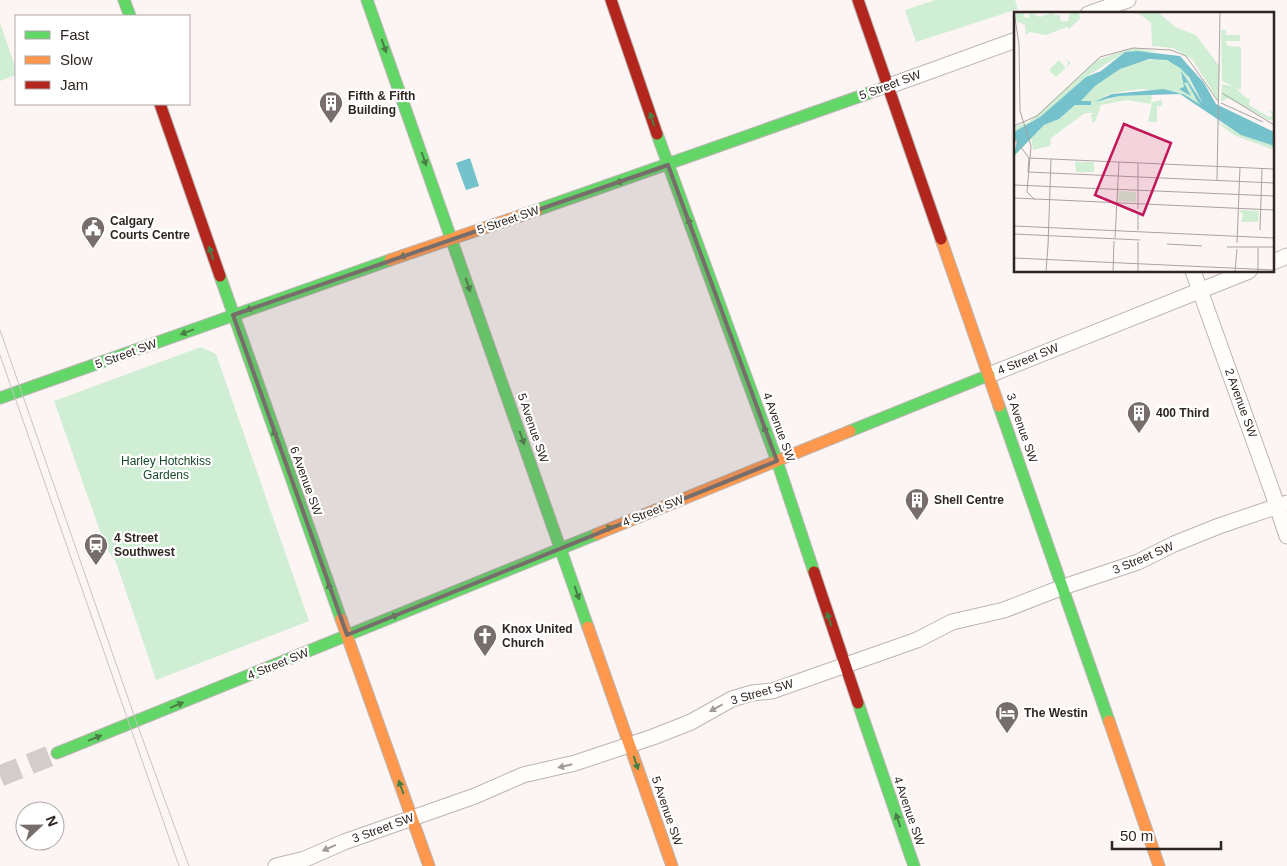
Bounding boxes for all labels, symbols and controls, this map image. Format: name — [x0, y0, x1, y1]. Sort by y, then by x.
inset map — [1014, 12, 1274, 272]
legend — [15, 15, 190, 105]
text: Fast — [60, 26, 90, 43]
one-way arrow — [380, 39, 388, 54]
text: Slow — [60, 51, 93, 68]
street label: 5 Street SW — [857, 67, 923, 103]
text: Jam — [60, 76, 88, 93]
place label: Fifth & Fifth Building — [348, 89, 415, 117]
building icon: Fifth & Fifth Building — [318, 90, 344, 124]
one-way arrow — [648, 111, 655, 126]
one-way arrow — [420, 152, 428, 167]
one-way arrow — [614, 177, 629, 185]
street label: 5 Street SW — [475, 203, 541, 237]
place label: Calgary Courts Centre — [110, 214, 190, 242]
public building icon: Calgary Courts Centre — [80, 215, 106, 249]
one-way arrow — [686, 216, 694, 231]
one-way arrow — [207, 245, 214, 260]
one-way arrow — [398, 251, 413, 259]
one-way arrow — [464, 278, 472, 293]
one-way arrow — [245, 305, 260, 312]
one-way arrow — [179, 328, 194, 336]
street label: 5 Street SW — [93, 336, 159, 372]
street label: 4 Street SW — [995, 340, 1061, 378]
street label: 2 Avenue SW — [1222, 367, 1260, 440]
street label: 5 Avenue SW — [515, 391, 552, 465]
street label: 4 Avenue SW — [760, 391, 798, 464]
street label: 3 Avenue SW — [1004, 391, 1041, 465]
building icon: 400 Third — [1126, 400, 1152, 434]
place label: 400 Third — [1156, 406, 1209, 420]
one-way arrow — [762, 424, 770, 439]
one-way arrow — [271, 429, 278, 444]
one-way arrow — [518, 431, 526, 446]
street label: 6 Avenue SW — [287, 445, 325, 518]
park label: Harley Hotchkiss Gardens — [121, 454, 211, 482]
building icon: Shell Centre — [904, 487, 930, 521]
street label: 4 Street SW — [620, 492, 686, 530]
place label: Shell Centre — [934, 493, 1004, 507]
one-way arrow — [599, 525, 613, 533]
place label: 4 Street Southwest — [114, 531, 175, 559]
station icon: 4 Street Southwest — [83, 532, 109, 566]
street label: 3 Street SW — [1110, 539, 1176, 577]
one-way arrow — [326, 582, 333, 597]
one-way arrow — [573, 586, 581, 601]
one-way arrow — [385, 612, 399, 620]
one-way arrow — [825, 612, 832, 627]
place label: Knox United Church — [502, 622, 573, 650]
church icon: Knox United Church — [472, 623, 498, 657]
street label: 4 Street SW — [245, 645, 311, 683]
street label: 3 Street SW — [729, 676, 796, 708]
one-way arrow — [170, 700, 184, 708]
hotel icon: The Westin — [994, 700, 1020, 734]
one-way arrow — [708, 704, 723, 712]
place label: The Westin — [1024, 706, 1088, 720]
one-way arrow — [87, 734, 102, 741]
one-way arrow — [633, 756, 640, 771]
one-way arrow — [557, 762, 572, 770]
street label: 5 Avenue SW — [649, 774, 686, 848]
street label: 4 Avenue SW — [891, 774, 928, 848]
one-way arrow — [397, 779, 405, 794]
north arrow — [15, 801, 65, 851]
street label: 3 Street SW — [350, 810, 416, 846]
one-way arrow — [894, 812, 902, 827]
text: N — [43, 813, 61, 829]
scale bar — [1112, 818, 1221, 850]
text: 50 m — [1120, 827, 1153, 844]
one-way arrow — [322, 844, 336, 852]

